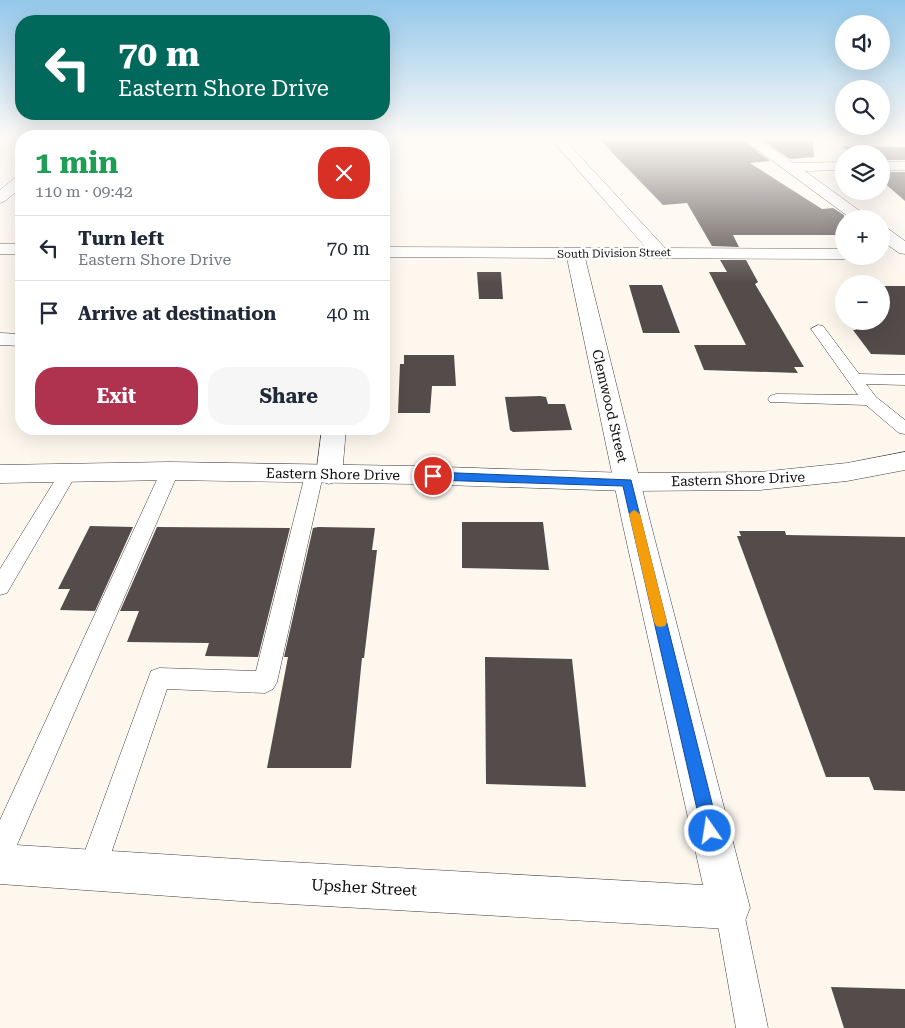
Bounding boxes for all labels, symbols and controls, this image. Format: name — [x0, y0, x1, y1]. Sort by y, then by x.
map controls — [835, 15, 890, 330]
button: sound — [835, 15, 890, 70]
text: 70 m — [118, 34, 200, 75]
icon: left — [35, 35, 100, 100]
text: Eastern Shore Drive — [118, 76, 329, 101]
button: search — [835, 80, 890, 135]
text: 1 min — [35, 145, 118, 180]
button: layers — [835, 145, 890, 200]
button: close — [318, 147, 370, 199]
text: 110 m · 09:42 — [35, 182, 133, 201]
button: + — [835, 210, 890, 265]
text: Turn left — [78, 227, 164, 250]
icon: left — [35, 234, 63, 262]
text: 70 m — [327, 237, 370, 260]
street label: South Division Street — [557, 246, 671, 261]
text: Eastern Shore Drive — [78, 250, 231, 269]
button: − — [835, 275, 890, 330]
icon: arrive — [35, 299, 63, 327]
text: Arrive at destination — [78, 302, 276, 325]
text: 40 m — [327, 302, 370, 325]
street label: Clemwood Street — [589, 348, 631, 464]
button: Exit — [35, 367, 198, 425]
button: Share — [208, 367, 370, 425]
pin — [412, 455, 454, 497]
icon: arrive — [419, 462, 447, 490]
street label: Eastern Shore Drive — [266, 465, 401, 483]
street label: Eastern Shore Drive — [671, 469, 806, 489]
position arrow — [683, 804, 735, 856]
street label: Upsher Street — [310, 875, 418, 900]

